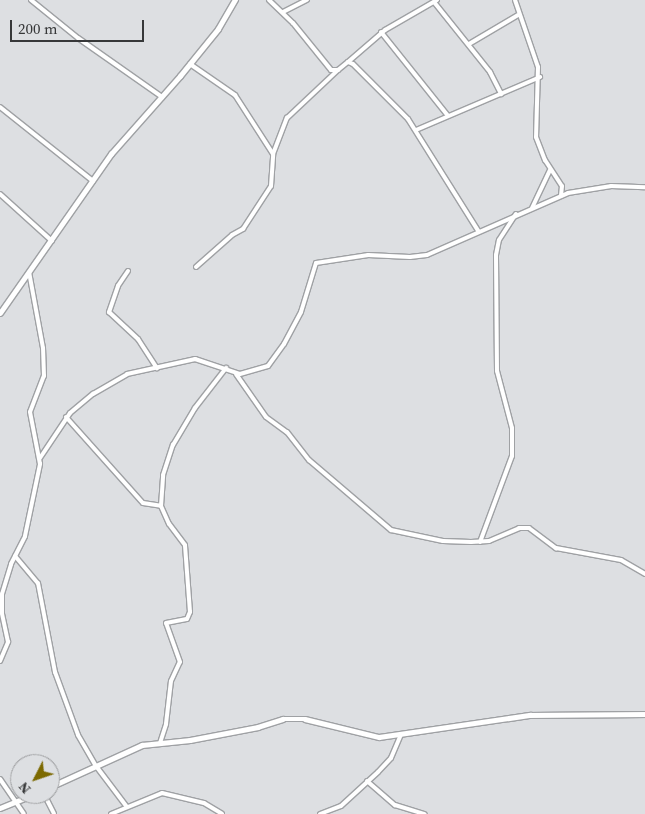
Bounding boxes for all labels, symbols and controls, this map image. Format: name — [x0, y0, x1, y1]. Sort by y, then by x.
scale bar — [12, 10, 146, 42]
text: 200 m — [18, 18, 58, 39]
north arrow — [10, 754, 60, 804]
text: N — [14, 778, 35, 799]

